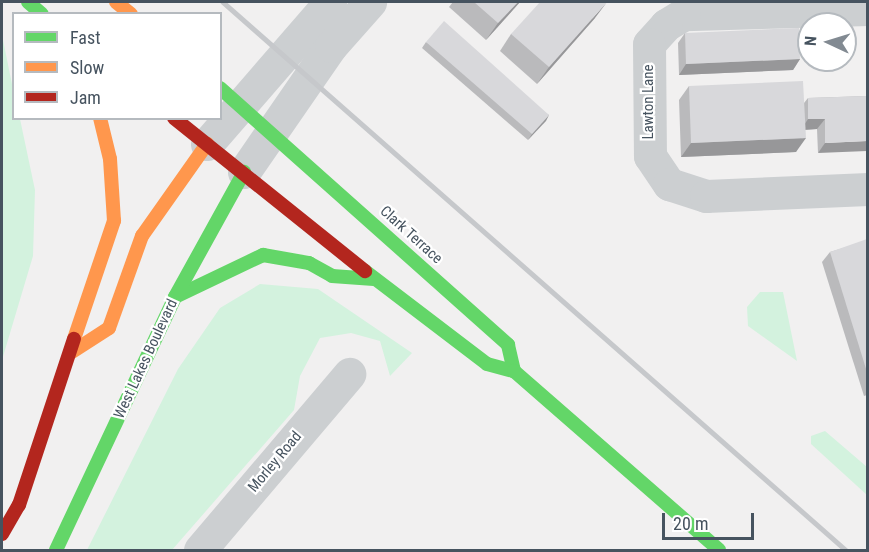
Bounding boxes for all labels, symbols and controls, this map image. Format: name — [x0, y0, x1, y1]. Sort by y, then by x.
legend — [12, 12, 222, 120]
north arrow — [797, 12, 857, 72]
text: Fast — [70, 27, 101, 48]
text: N — [801, 35, 820, 46]
text: Slow — [70, 57, 104, 78]
street label: Lawton Lane — [640, 64, 658, 140]
text: Jam — [70, 87, 101, 108]
street label: Clark Terrace — [376, 202, 446, 268]
street label: West Lakes Boulevard — [110, 296, 182, 422]
street label: Morley Road — [244, 428, 306, 496]
scale bar — [665, 501, 756, 539]
text: 20 m — [673, 513, 708, 534]

